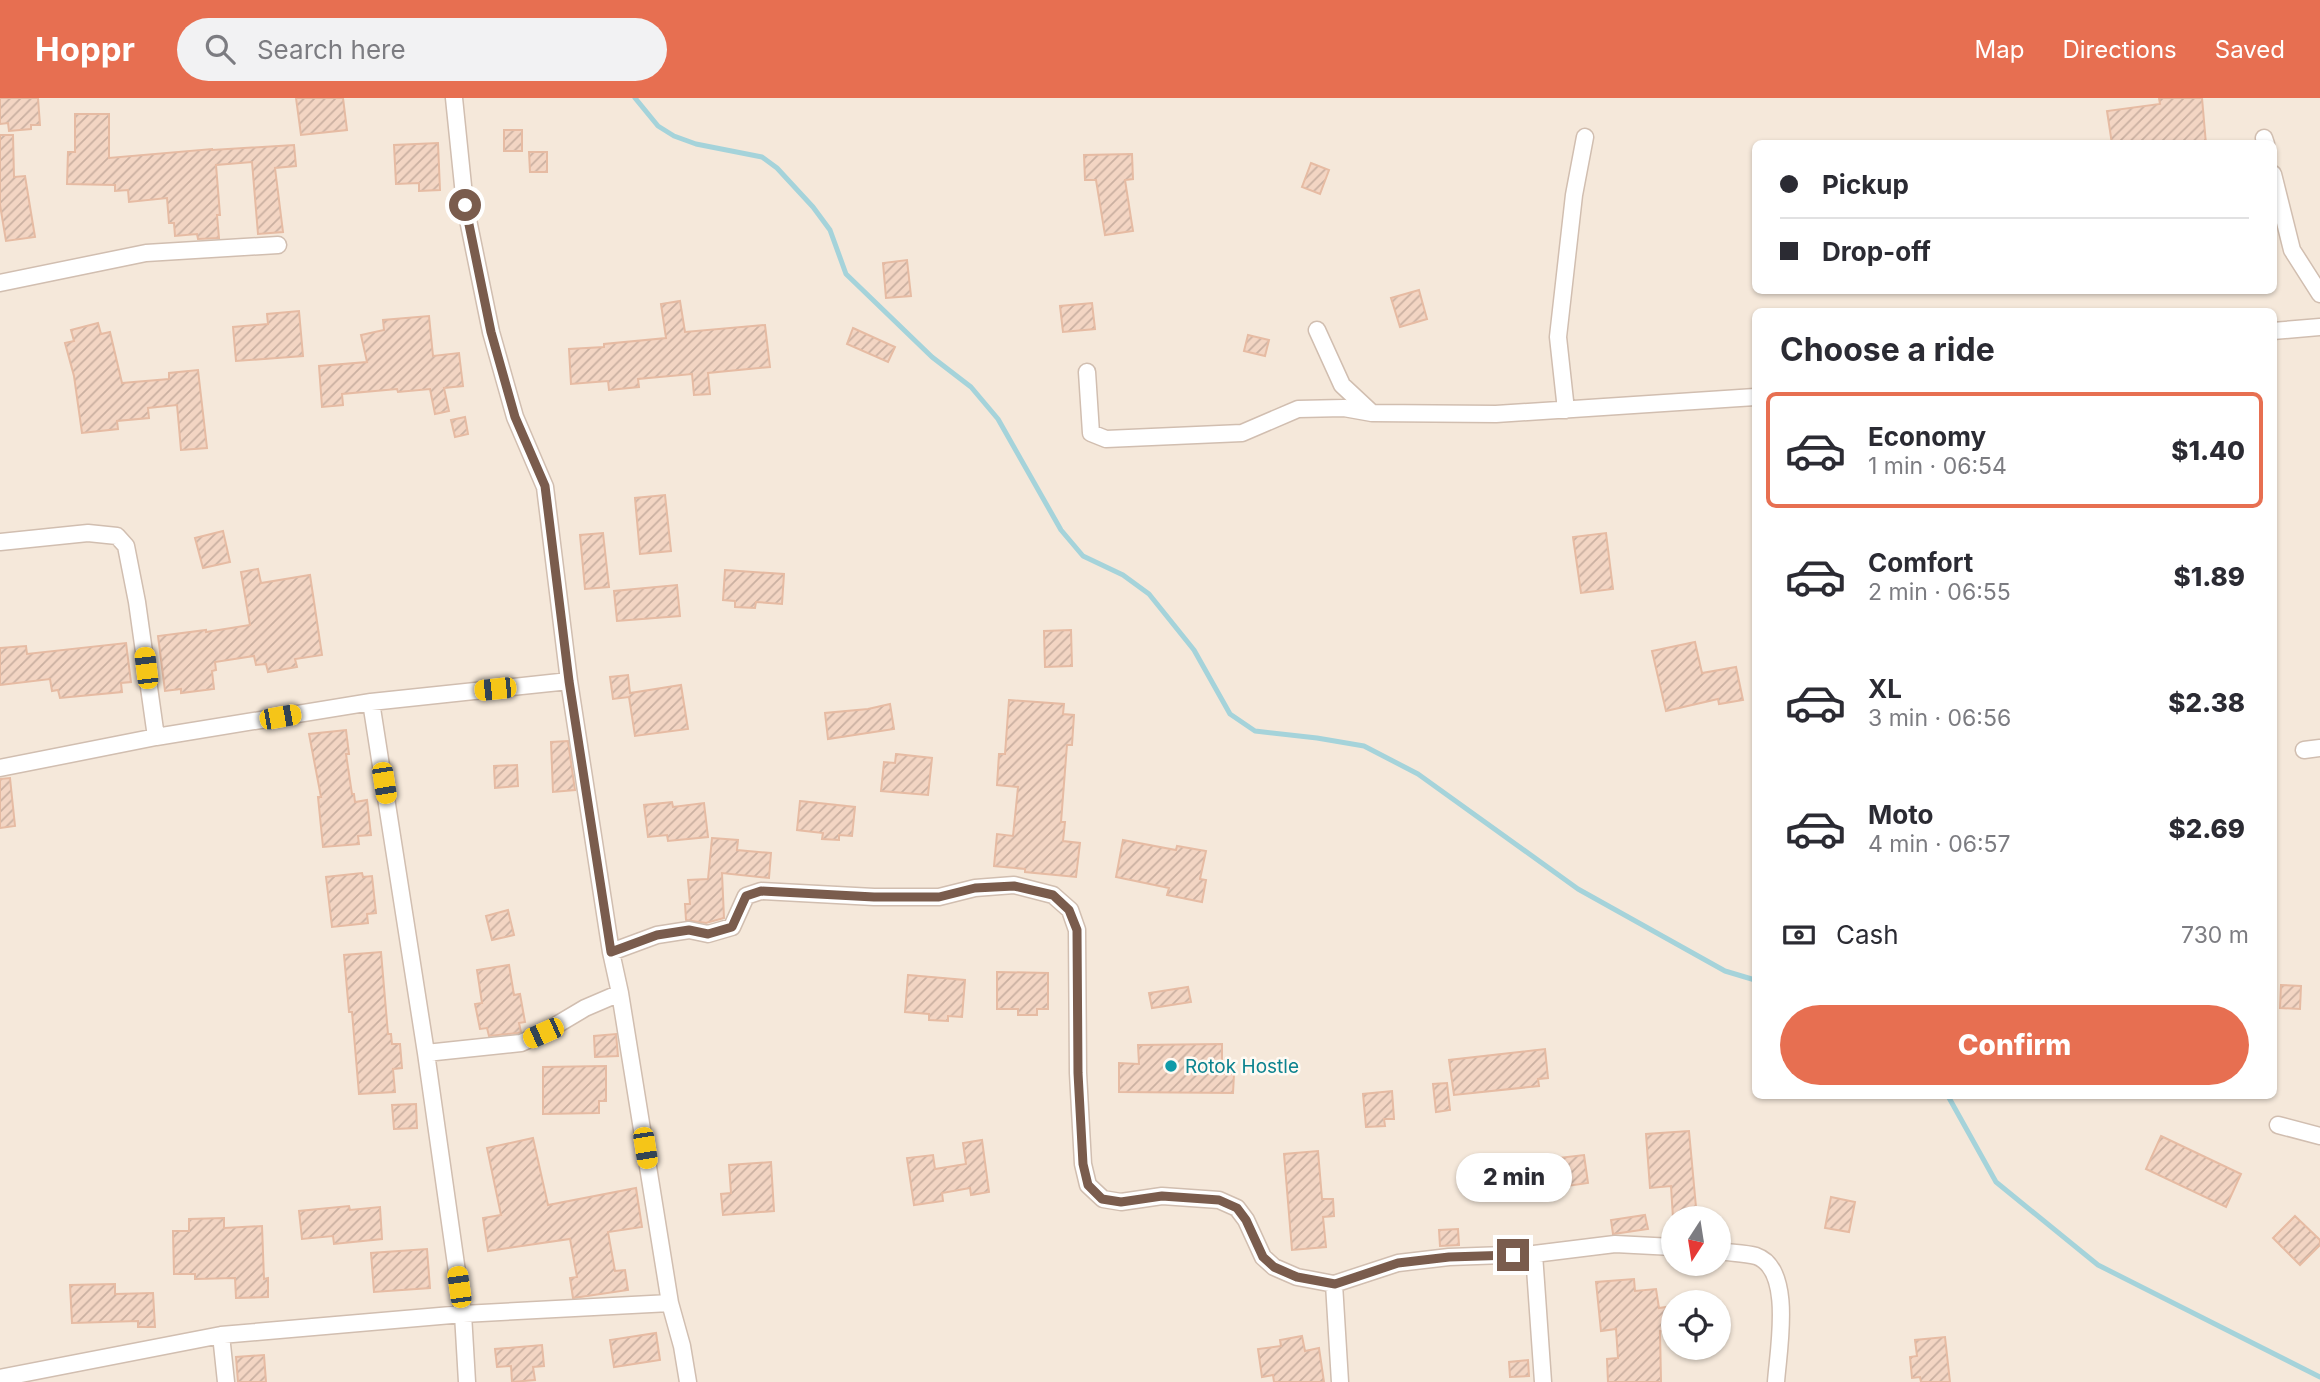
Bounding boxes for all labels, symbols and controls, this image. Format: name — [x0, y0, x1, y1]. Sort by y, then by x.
search box — [177, 18, 667, 81]
text: Hoppr — [35, 29, 135, 69]
icon: search — [201, 30, 239, 68]
text: Search here — [257, 34, 406, 65]
text: Map — [1975, 35, 2024, 64]
text: Directions — [2062, 35, 2177, 64]
text: Saved — [2215, 35, 2285, 64]
text: Pickup — [1822, 169, 1909, 200]
route start — [449, 189, 481, 221]
text: Drop-off — [1822, 236, 1931, 267]
text: Choose a ride — [1780, 330, 1995, 369]
icon: car — [1784, 419, 1847, 482]
text: Economy — [1868, 421, 1986, 452]
text: $1.40 — [2171, 435, 2245, 466]
text: 1 min · 06:54 — [1868, 452, 2007, 480]
icon: car — [1784, 545, 1847, 608]
text: Comfort — [1868, 547, 1973, 578]
text: $1.89 — [2174, 561, 2245, 592]
text: 2 min · 06:55 — [1868, 578, 2011, 606]
car — [134, 646, 159, 690]
icon: car — [1784, 671, 1847, 734]
text: XL — [1868, 673, 1902, 704]
car — [474, 676, 517, 702]
text: $2.38 — [2168, 687, 2245, 718]
car — [258, 703, 303, 731]
text: 3 min · 06:56 — [1868, 704, 2011, 732]
car — [371, 761, 398, 805]
icon: car — [1784, 797, 1847, 860]
text: Moto — [1868, 799, 1933, 830]
text: $2.69 — [2168, 813, 2245, 844]
text: 4 min · 06:57 — [1868, 830, 2011, 858]
icon: cash — [1780, 916, 1818, 954]
text: Cash — [1836, 919, 1899, 950]
text: 730 m — [2181, 921, 2249, 949]
button: Confirm — [1780, 1005, 2249, 1085]
car — [520, 1015, 567, 1051]
place label: Rotok Hostle — [1185, 1055, 1299, 1078]
marker: Rotok Hostle — [1163, 1058, 1179, 1074]
car — [632, 1126, 659, 1170]
callout: 2 min — [1455, 1154, 1571, 1202]
text: 2 min — [1483, 1163, 1545, 1191]
north arrow — [1661, 1206, 1731, 1276]
map controls — [1661, 1206, 1731, 1360]
route end — [1497, 1239, 1529, 1271]
car — [446, 1265, 473, 1309]
button: locate — [1661, 1290, 1731, 1360]

